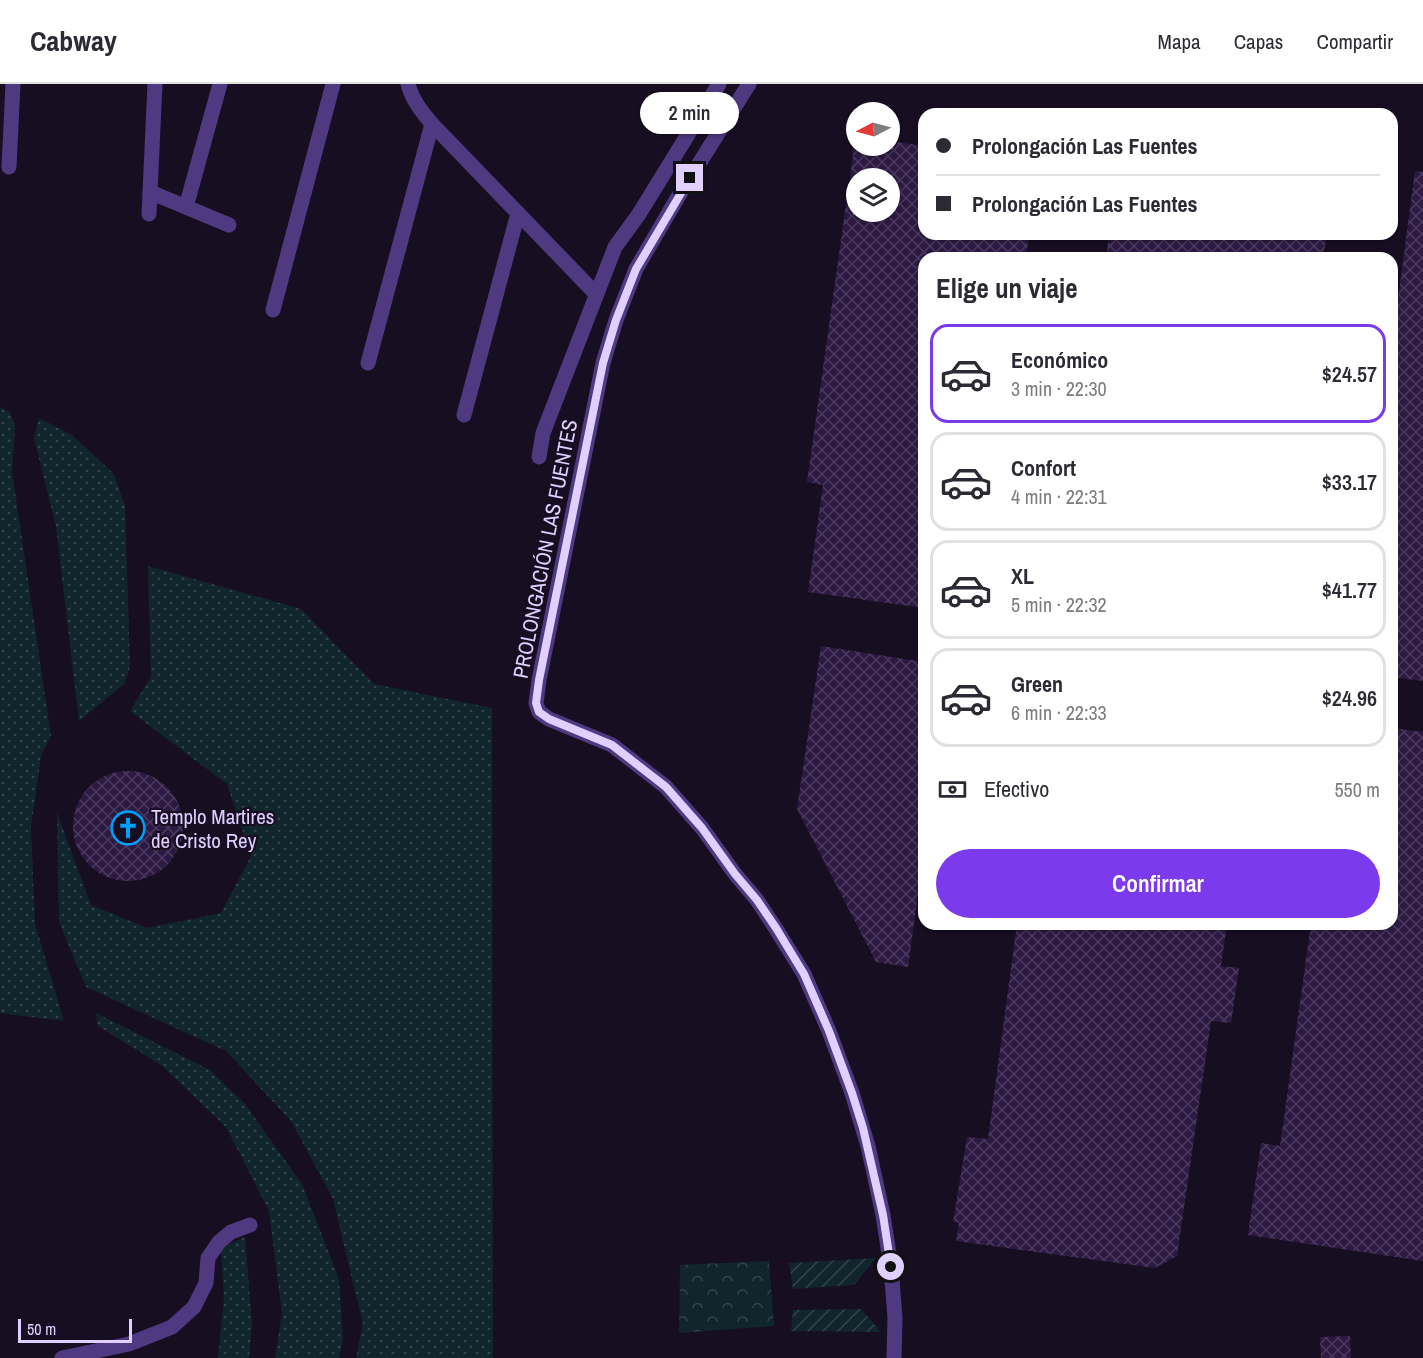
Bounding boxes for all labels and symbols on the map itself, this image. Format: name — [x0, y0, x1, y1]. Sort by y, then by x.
callout: 2 min — [640, 91, 740, 133]
north arrow — [846, 102, 900, 156]
route end — [676, 164, 703, 191]
street label: PROLONGACIÓN LAS FUENTES — [506, 417, 584, 681]
place label: Templo Martires de Cristo Rey — [151, 802, 274, 855]
church icon: Templo Martires de Cristo Rey — [110, 810, 146, 846]
route start — [877, 1253, 904, 1280]
scale bar — [18, 1316, 132, 1344]

